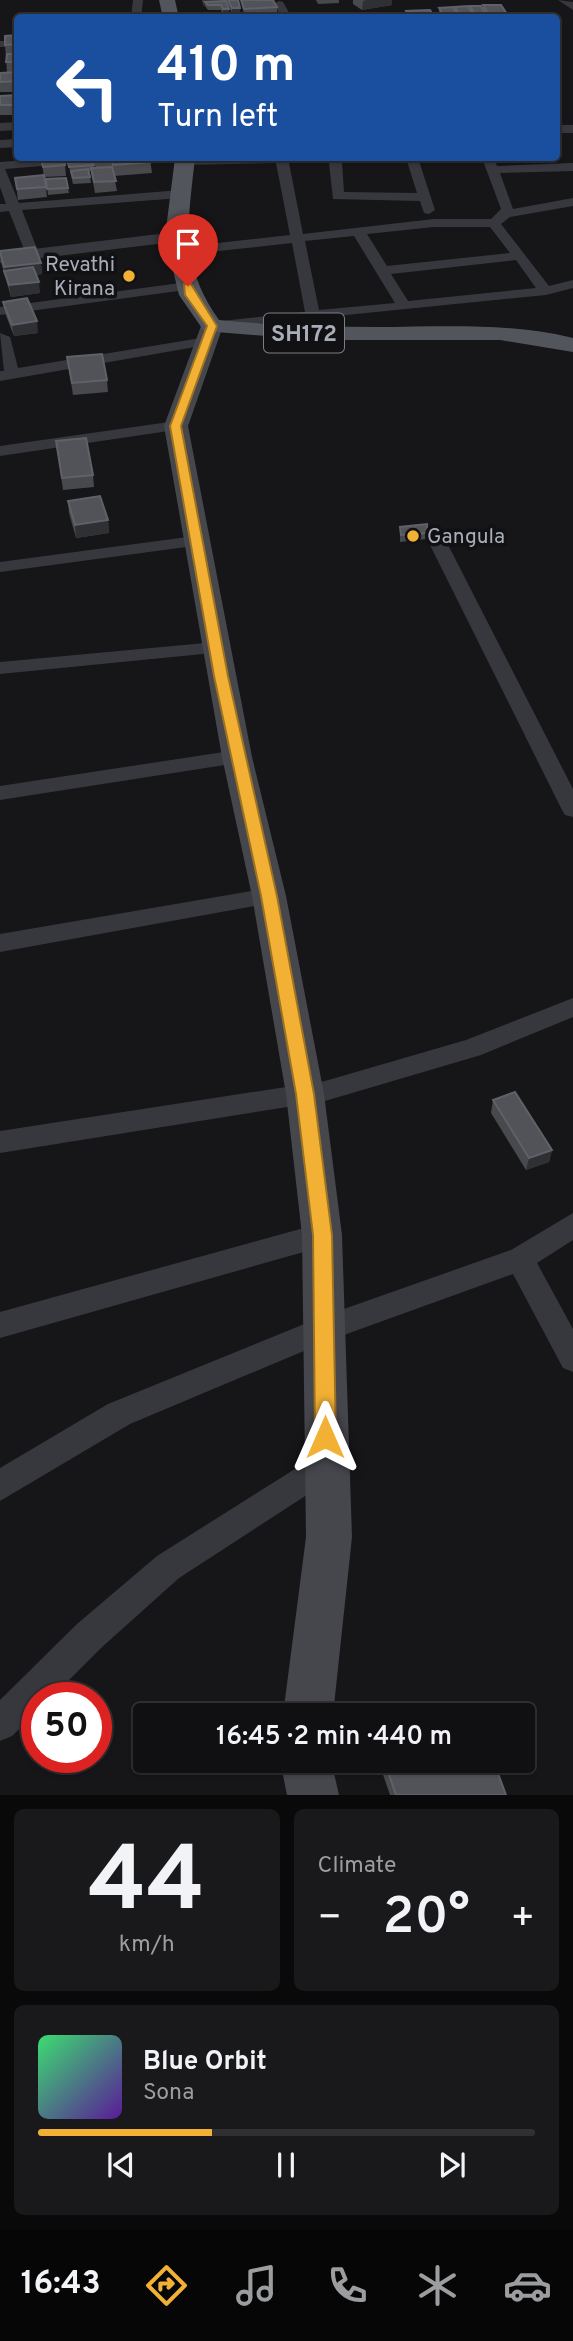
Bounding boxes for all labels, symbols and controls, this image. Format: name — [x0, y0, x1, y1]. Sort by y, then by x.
text: 410 m — [157, 37, 295, 99]
icon: left — [42, 42, 133, 133]
text: Turn left — [157, 98, 278, 138]
pin — [158, 214, 218, 286]
icon: arrive — [169, 225, 207, 263]
place label: Revathi Kirana — [45, 252, 115, 303]
marker: Revathi Kirana — [121, 268, 137, 284]
road number: SH172 — [264, 314, 344, 352]
place label: Gangula — [427, 524, 505, 551]
marker: Gangula — [405, 528, 421, 544]
position arrow — [288, 1400, 362, 1474]
speed limit sign: 50 — [21, 1682, 112, 1773]
text: 16:45 · 2 min · 440 m — [216, 1721, 452, 1754]
text: 44 — [88, 1828, 205, 1943]
text: Climate — [318, 1852, 396, 1881]
text: 20° — [383, 1886, 470, 1952]
text: − — [318, 1895, 342, 1944]
text: + — [510, 1895, 535, 1944]
text: km/h — [119, 1931, 175, 1960]
text: Blue Orbit — [143, 2046, 267, 2079]
text: Sona — [143, 2079, 194, 2108]
icon: previous — [102, 2146, 140, 2184]
icon: pause — [267, 2146, 305, 2184]
icon: next — [433, 2146, 471, 2184]
icon: directions — [142, 2261, 191, 2310]
icon: music — [232, 2261, 281, 2310]
icon: phone — [323, 2261, 372, 2310]
icon: climate — [413, 2261, 462, 2310]
icon: car — [503, 2261, 552, 2310]
text: 16:43 — [21, 2265, 101, 2305]

